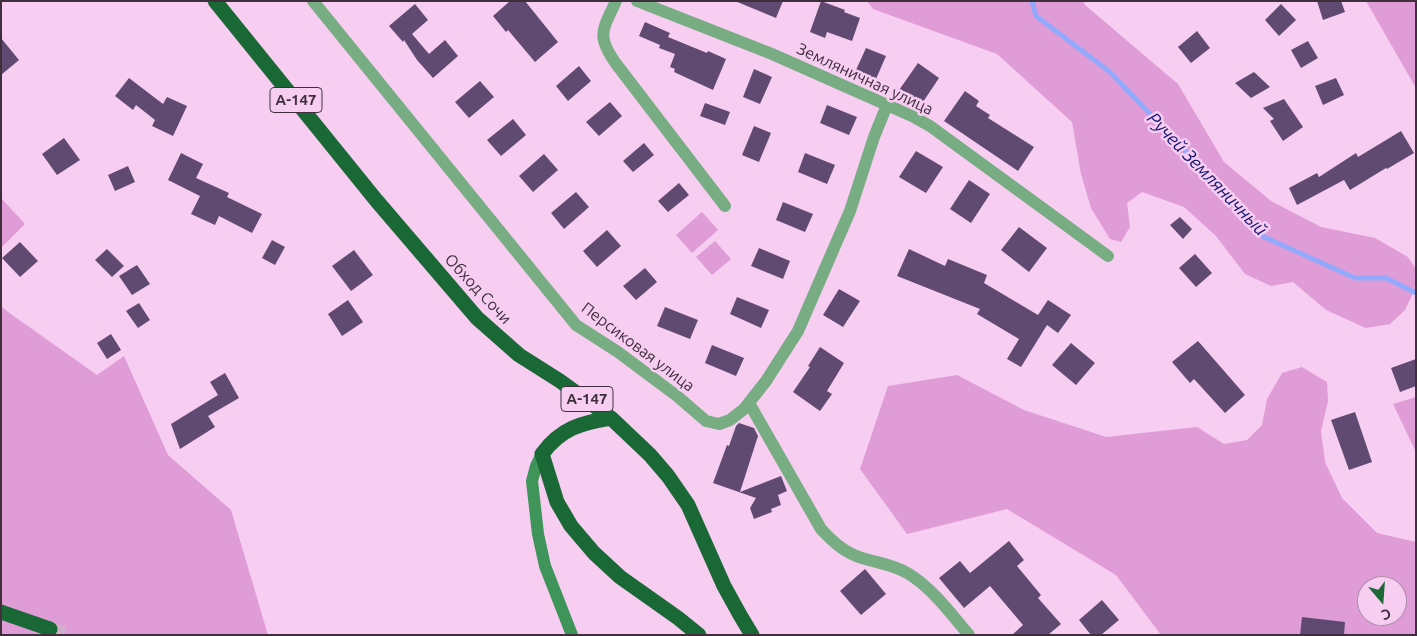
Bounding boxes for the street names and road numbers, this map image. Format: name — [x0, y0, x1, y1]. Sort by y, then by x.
street label: Земляничная улица — [794, 39, 936, 119]
road number: А-147 — [270, 88, 322, 112]
street label: Обход Сочи — [441, 250, 515, 328]
street label: Персиковая улица — [578, 298, 698, 396]
road number: А-147 — [561, 386, 613, 412]

